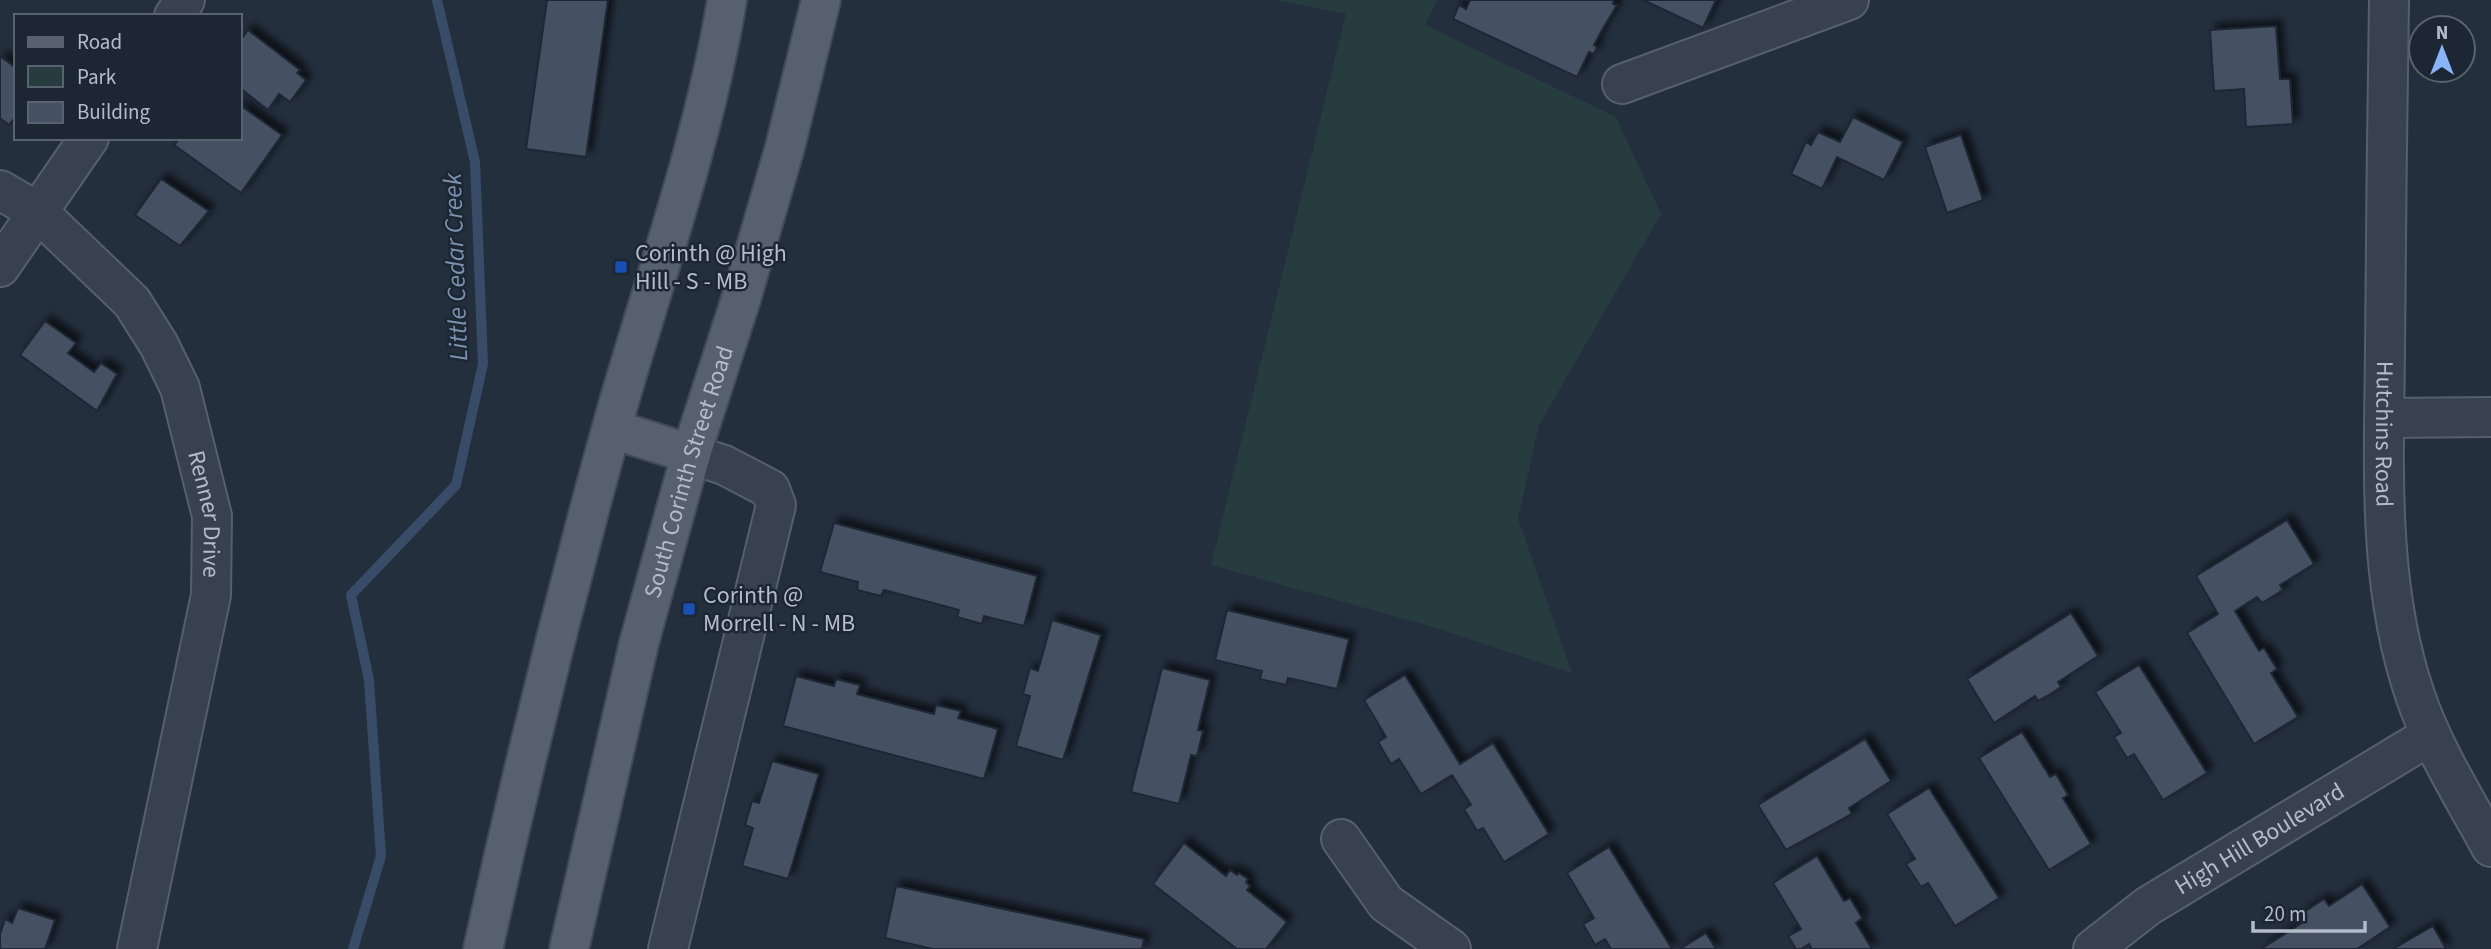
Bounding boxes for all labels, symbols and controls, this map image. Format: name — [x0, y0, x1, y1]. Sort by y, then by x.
legend — [14, 14, 242, 140]
north arrow — [2407, 14, 2477, 84]
text: N — [2436, 20, 2448, 47]
text: Road — [77, 27, 122, 57]
text: Park — [77, 62, 117, 92]
text: Building — [77, 97, 151, 127]
water label: Little Cedar Creek — [434, 172, 477, 362]
place label: Corinth @ High Hill - S - MB — [635, 236, 787, 299]
marker: Corinth @ High Hill - S - MB — [613, 259, 629, 275]
street label: South Corinth Street Road — [635, 341, 743, 602]
street label: Hutchins Road — [2366, 361, 2402, 507]
street label: Renner Drive — [178, 447, 229, 578]
place label: Corinth @ Morrell - N - MB — [703, 578, 855, 641]
marker: Corinth @ Morrell - N - MB — [681, 601, 697, 617]
street label: High Hill Boulevard — [2168, 774, 2351, 904]
scale bar — [2253, 890, 2365, 934]
text: 20 m — [2264, 899, 2306, 929]

